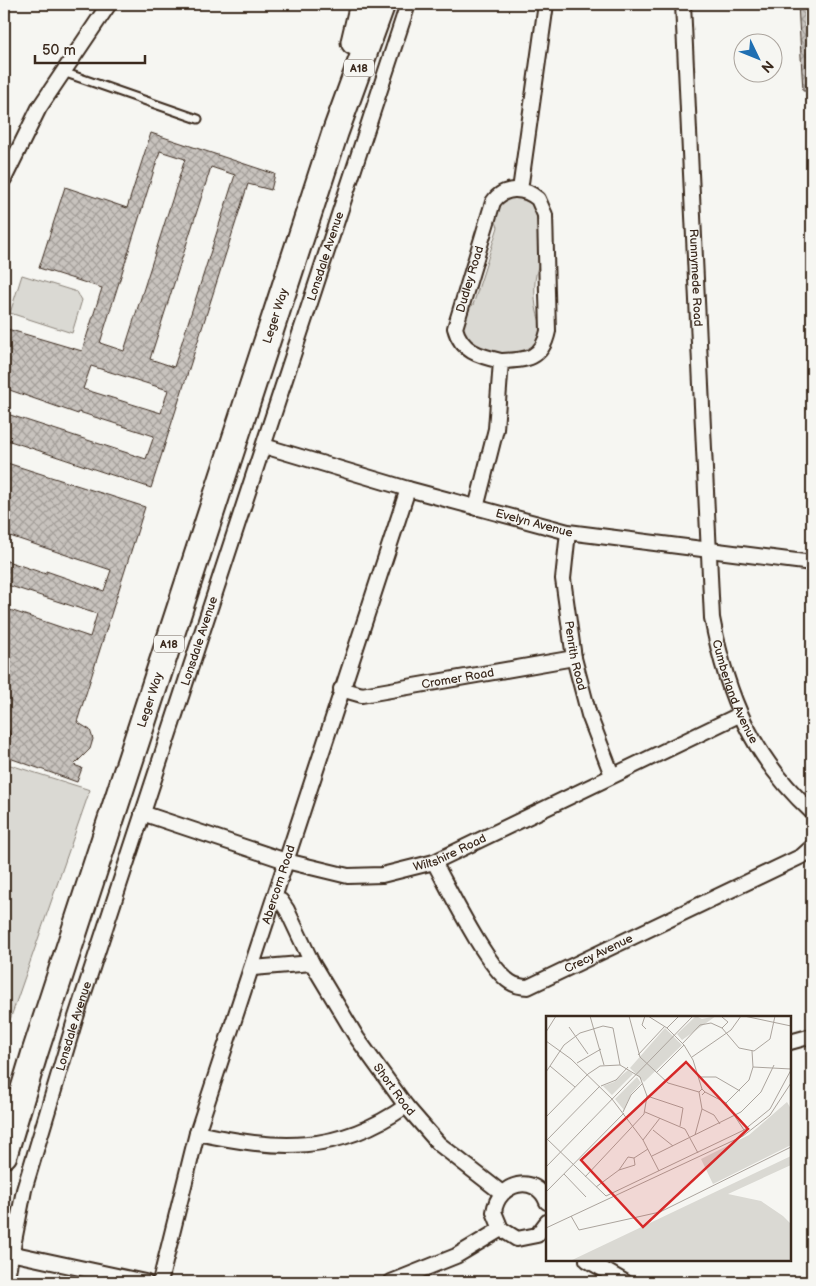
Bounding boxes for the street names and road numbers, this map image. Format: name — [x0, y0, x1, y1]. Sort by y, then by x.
road number: A18 — [344, 59, 374, 76]
street label: Lonsdale Avenue — [304, 210, 347, 303]
street label: Runnymede Road — [686, 229, 706, 327]
street label: Dudley Road — [453, 244, 487, 314]
street label: Leger Way — [259, 286, 292, 345]
street label: Evelyn Avenue — [494, 505, 574, 540]
street label: Lonsdale Avenue — [178, 594, 221, 688]
street label: Penrith Road — [561, 620, 590, 692]
road number: A18 — [154, 636, 184, 652]
street label: Cumberland Avenue — [709, 638, 762, 746]
street label: Cromer Road — [420, 665, 495, 692]
street label: Leger Way — [134, 670, 166, 729]
street label: Wiltshire Road — [411, 830, 489, 874]
street label: Abercorn Road — [259, 843, 298, 926]
street label: Crecy Avenue — [562, 930, 635, 976]
street label: Lonsdale Avenue — [53, 979, 95, 1073]
street label: Short Road — [370, 1060, 418, 1119]

